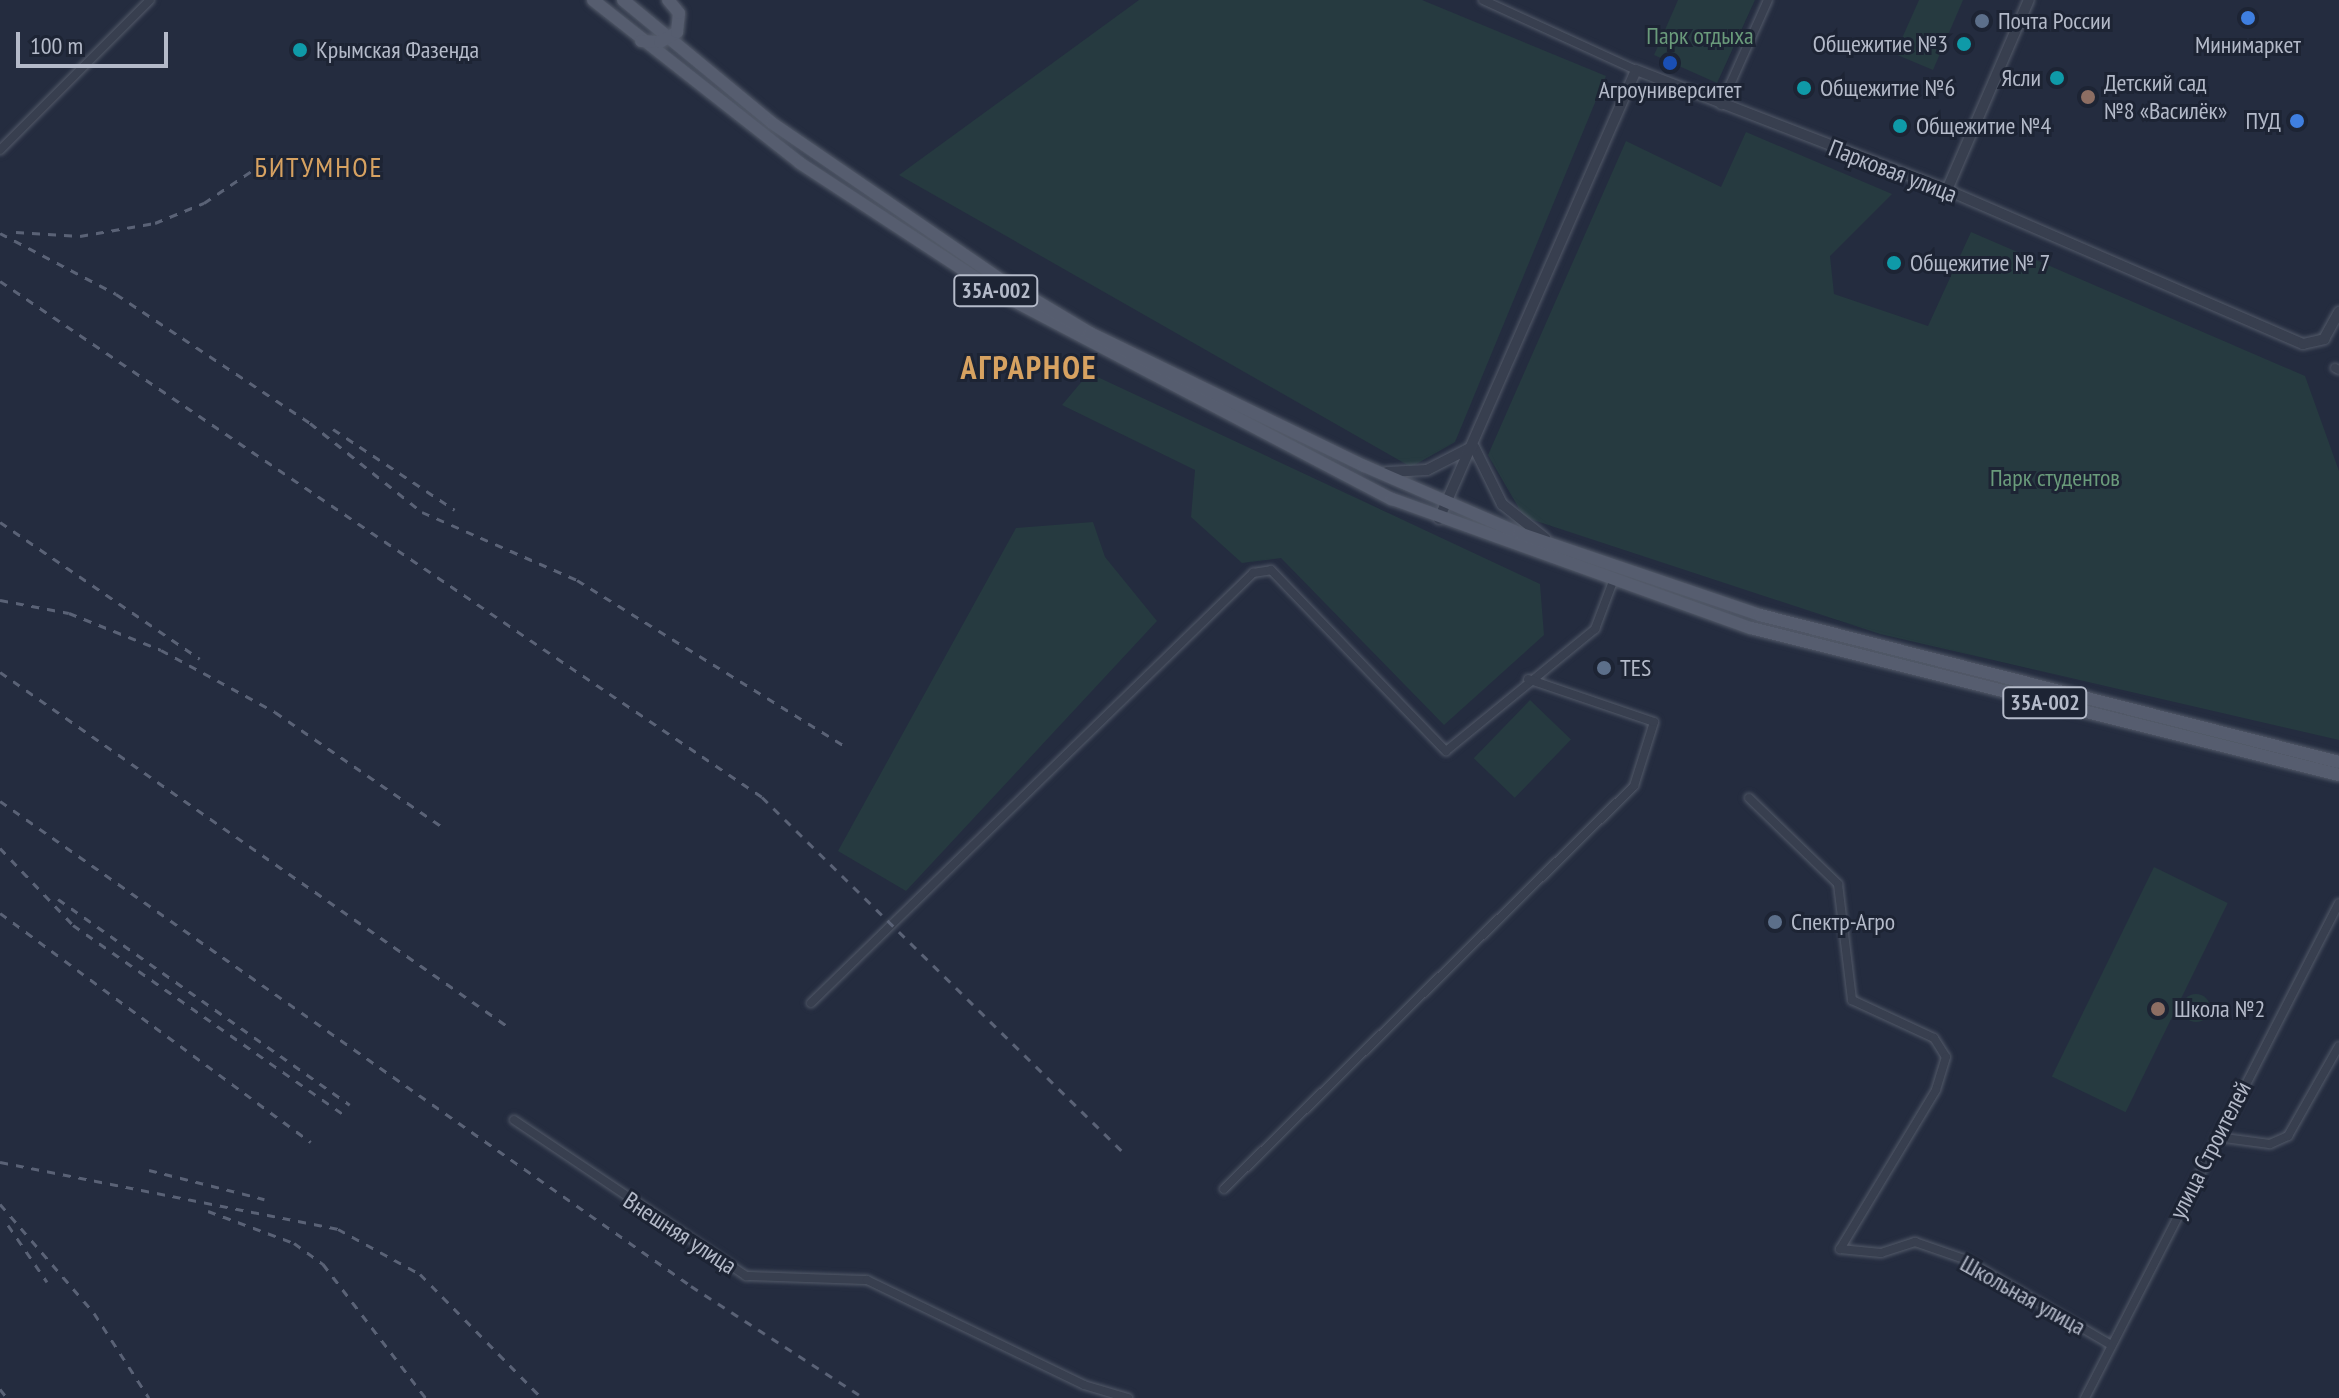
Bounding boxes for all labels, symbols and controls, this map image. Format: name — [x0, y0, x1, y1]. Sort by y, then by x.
place label: Почта России — [1998, 7, 2111, 35]
marker: Минимаркет — [2239, 9, 2257, 27]
marker: Почта России — [1973, 12, 1991, 30]
scale bar — [20, 16, 172, 66]
park label: Парк отдыха — [1646, 22, 1754, 50]
text: 100 m — [30, 30, 83, 61]
place label: Общежитие №3 — [1813, 30, 1948, 58]
place label: Минимаркет — [2195, 31, 2301, 59]
marker: Общежитие №3 — [1955, 35, 1973, 53]
place label: Крымская Фазенда — [316, 36, 479, 64]
marker: Крымская Фазенда — [291, 41, 309, 59]
marker: Агроуниверситет — [1661, 54, 1679, 72]
place label: Ясли — [2001, 64, 2041, 92]
marker: Ясли — [2048, 69, 2066, 87]
place label: Детский сад №8 «Василёк» — [2104, 69, 2227, 125]
place label: Общежитие №6 — [1820, 74, 1955, 102]
place label: Агроуниверситет — [1598, 76, 1742, 104]
marker: Общежитие №6 — [1795, 79, 1813, 97]
marker: Детский сад №8 «Василёк» — [2079, 88, 2097, 106]
place label: ПУД — [2245, 107, 2281, 135]
place label: Общежитие №4 — [1916, 112, 2051, 140]
marker: ПУД — [2288, 112, 2306, 130]
marker: Общежитие №4 — [1891, 117, 1909, 135]
street label: Парковая улица — [1825, 133, 1961, 209]
district label: БИТУМНОЕ — [254, 150, 384, 184]
place label: Общежитие № 7 — [1910, 249, 2050, 277]
marker: Общежитие № 7 — [1885, 254, 1903, 272]
road number: 35А-002 — [952, 273, 1040, 309]
district label: АГРАРНОЕ — [960, 348, 1098, 386]
park label: Парк студентов — [1990, 464, 2120, 492]
place label: TES — [1620, 654, 1651, 682]
marker: TES — [1595, 659, 1613, 677]
road number: 35А-002 — [2001, 685, 2089, 721]
place label: Спектр-Агро — [1791, 908, 1895, 936]
marker: Спектр-Агро — [1766, 913, 1784, 931]
place label: Школа №2 — [2174, 995, 2265, 1023]
marker: Школа №2 — [2149, 1000, 2167, 1018]
street label: улица Строителей — [2163, 1077, 2257, 1223]
street label: Внешняя улица — [618, 1186, 742, 1280]
street label: Школьная улица — [1955, 1249, 2091, 1341]

